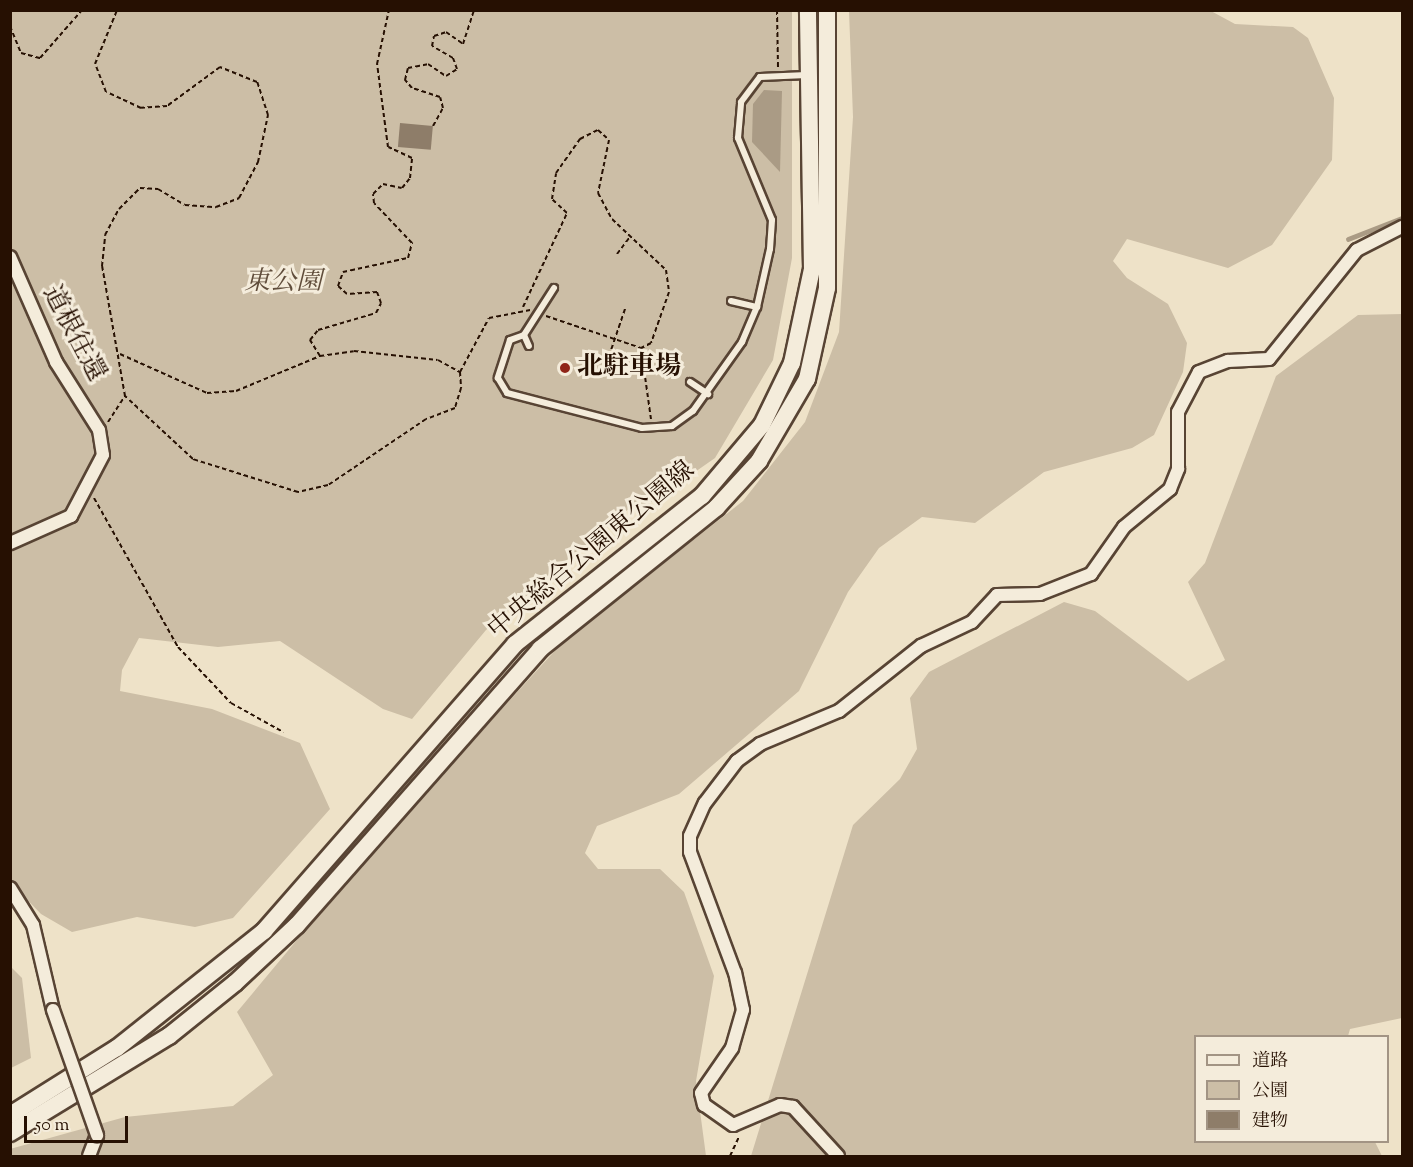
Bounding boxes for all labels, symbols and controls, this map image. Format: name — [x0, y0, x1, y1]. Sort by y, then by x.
park label: 東公園 — [244, 267, 322, 299]
street label: 道根往還 — [35, 281, 111, 387]
place label: 北駐車場 — [577, 352, 681, 384]
marker: 北駐車場 — [558, 361, 572, 375]
street label: 中央総合公園東公園線 — [482, 455, 702, 647]
legend — [1194, 1035, 1389, 1143]
text: 道路 — [1252, 1049, 1288, 1075]
text: 公園 — [1252, 1079, 1288, 1105]
scale bar — [27, 1104, 130, 1142]
text: 建物 — [1252, 1109, 1288, 1135]
text: 50 m — [35, 1113, 69, 1139]

